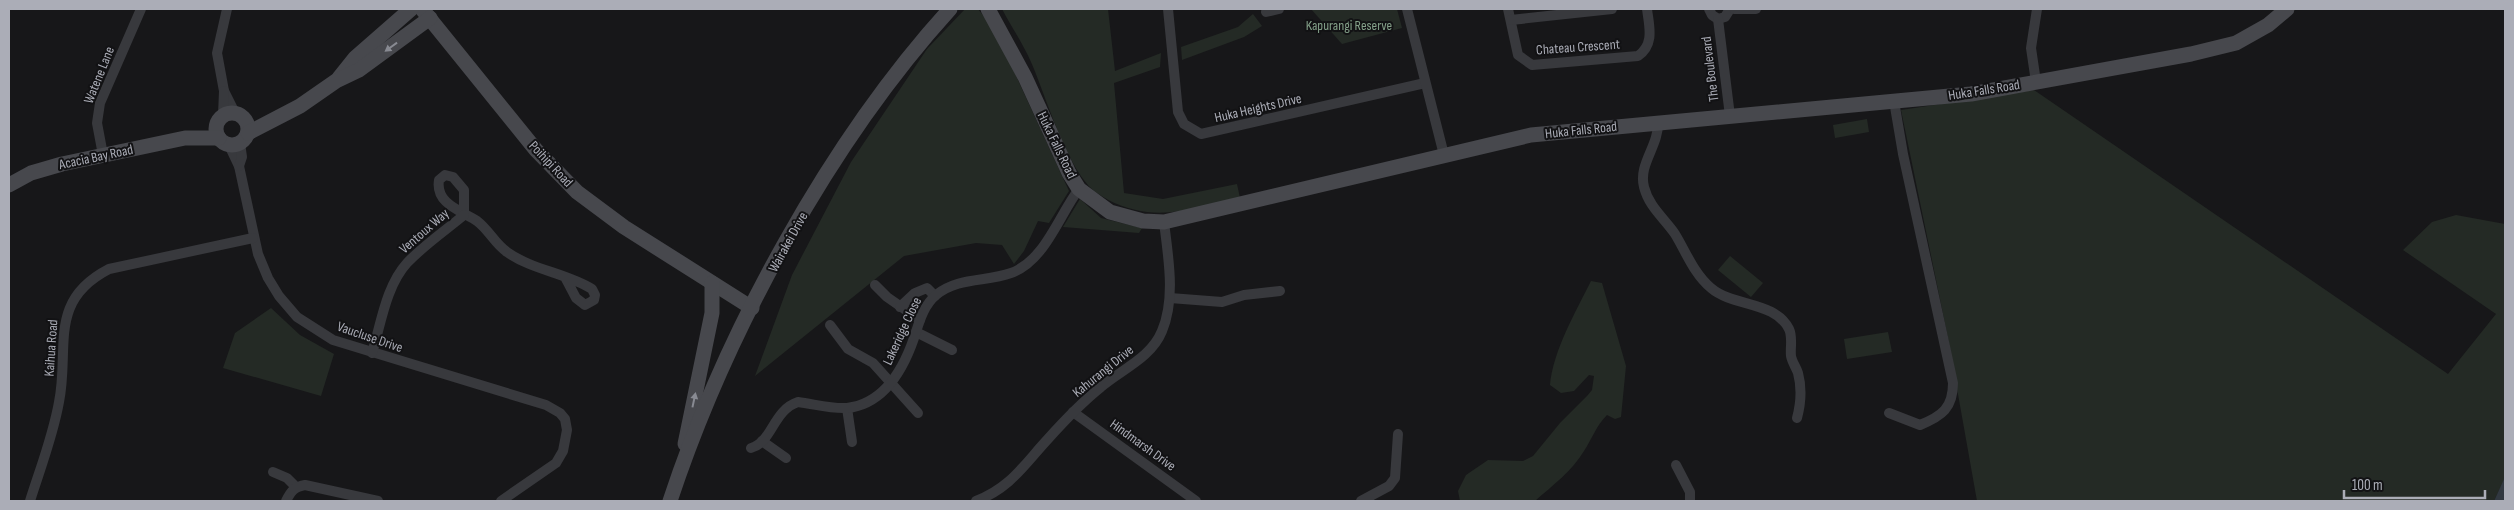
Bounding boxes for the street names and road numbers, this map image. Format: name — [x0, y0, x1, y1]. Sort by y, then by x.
street label: The Boulevard — [1698, 35, 1722, 103]
street label: Chateau Crescent — [1535, 36, 1621, 58]
street label: Watene Lane — [80, 44, 118, 106]
street label: Huka Falls Road — [1947, 76, 2021, 104]
street label: Huka Heights Drive — [1213, 90, 1303, 126]
street label: Huka Falls Road — [1034, 109, 1081, 181]
street label: Huka Falls Road — [1544, 118, 1618, 142]
street label: Poihipi Road — [525, 137, 577, 191]
street label: Acacia Bay Road — [56, 141, 135, 173]
street label: Ventoux Way — [396, 204, 453, 257]
street label: Wairakei Drive — [765, 209, 811, 275]
street label: Lakeridge Close — [879, 294, 925, 368]
street label: Vaucluse Drive — [335, 318, 405, 356]
street label: Kaihua Road — [41, 319, 61, 377]
street label: Kahurangi Drive — [1069, 341, 1137, 401]
street label: Hindmarsh Drive — [1107, 415, 1179, 475]

